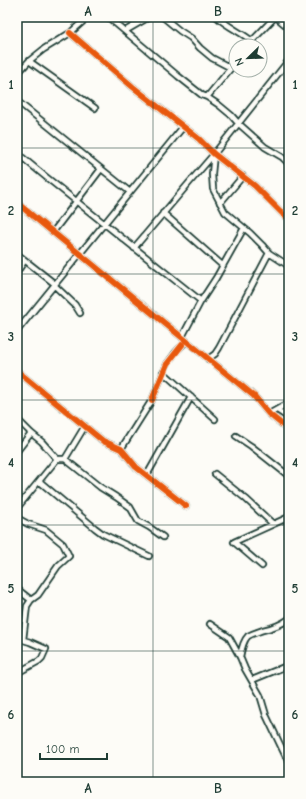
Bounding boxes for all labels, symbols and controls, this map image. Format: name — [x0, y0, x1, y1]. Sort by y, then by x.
text: A — [84, 4, 92, 19]
text: B — [214, 4, 222, 19]
north arrow — [228, 38, 268, 78]
text: N — [232, 56, 247, 68]
text: 1 — [8, 77, 14, 92]
text: 1 — [292, 77, 298, 92]
text: 2 — [8, 203, 14, 218]
text: 2 — [292, 203, 298, 218]
text: 3 — [8, 329, 14, 344]
text: 3 — [292, 329, 298, 344]
text: 4 — [8, 455, 14, 470]
text: 4 — [292, 455, 298, 470]
text: 5 — [8, 581, 15, 596]
text: 5 — [292, 581, 299, 596]
text: 6 — [8, 707, 15, 722]
text: 6 — [292, 707, 299, 722]
scale bar — [40, 735, 107, 761]
text: 100 m — [46, 742, 79, 756]
text: A — [84, 781, 92, 796]
text: B — [214, 781, 222, 796]

